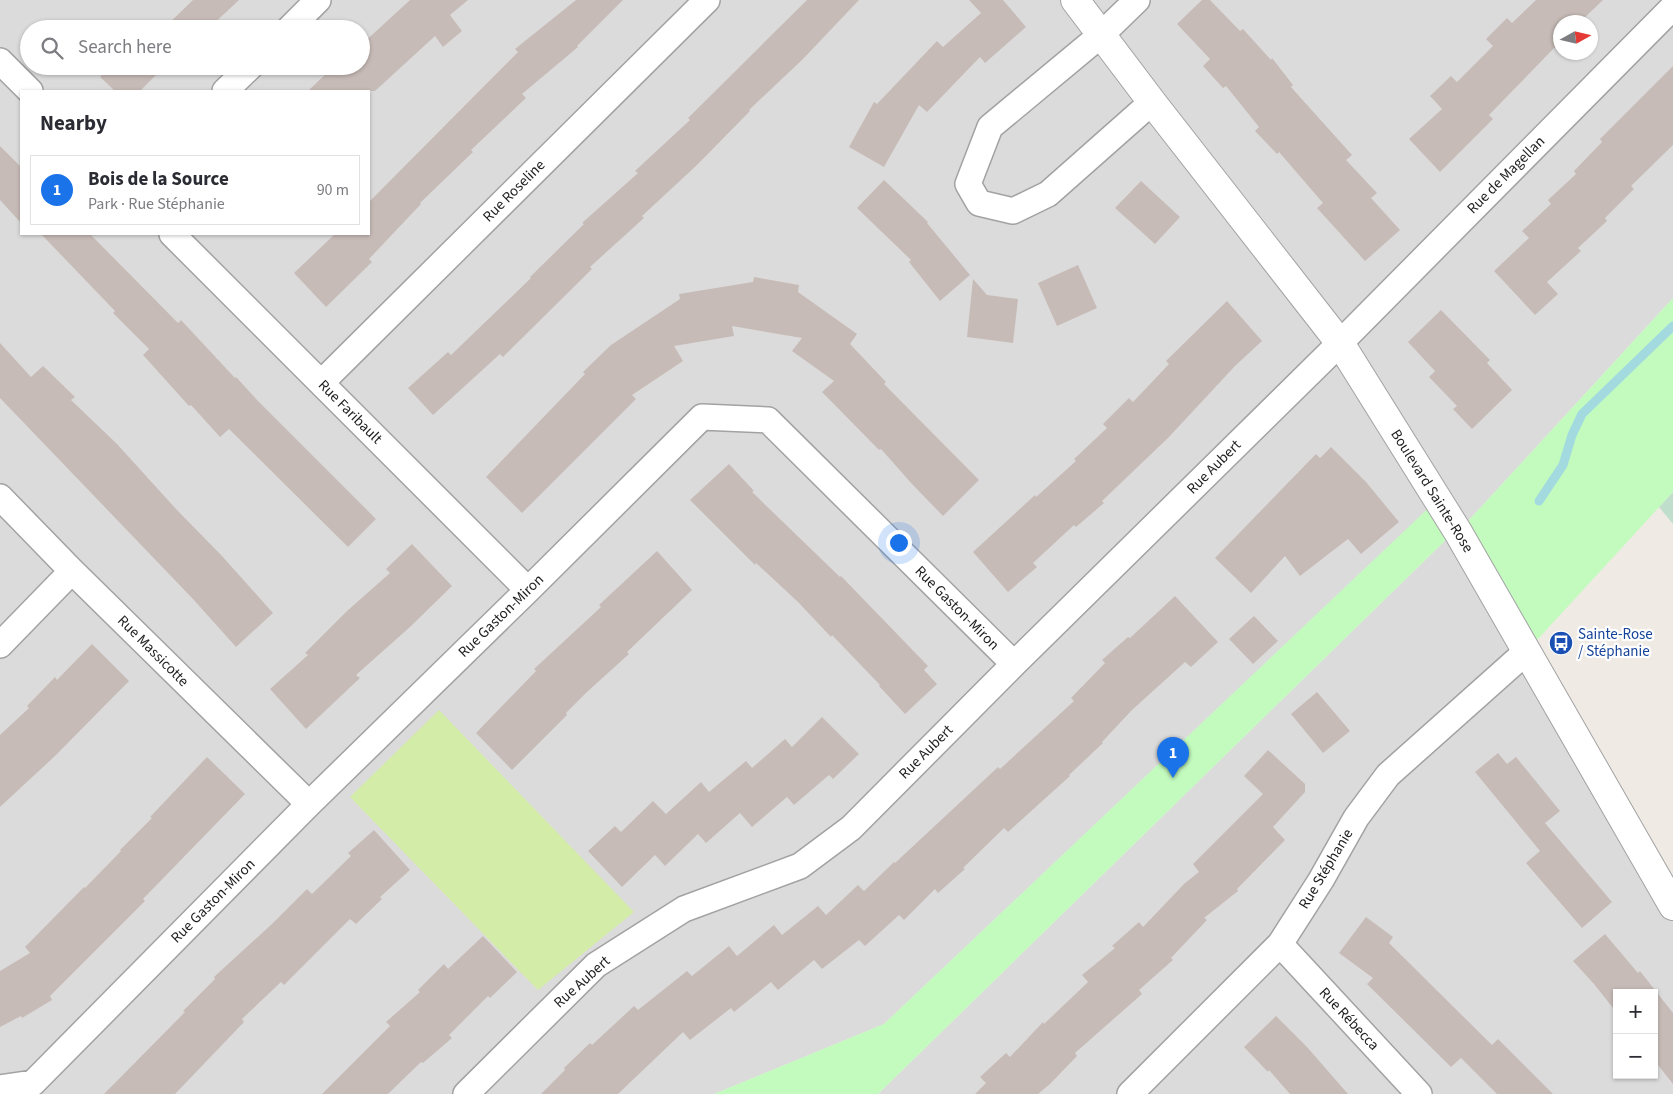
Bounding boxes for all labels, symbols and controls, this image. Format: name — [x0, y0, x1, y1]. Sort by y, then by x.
north arrow — [1553, 15, 1598, 60]
search box — [20, 20, 370, 75]
icon: search — [38, 34, 66, 62]
text: Search here — [78, 34, 172, 61]
text: Nearby — [40, 108, 107, 138]
street label: Rue de Magellan — [1462, 131, 1550, 219]
street label: Rue Roseline — [478, 155, 550, 227]
text: Bois de la Source — [88, 166, 229, 193]
text: 1 — [53, 179, 61, 201]
text: 90 m — [317, 179, 349, 201]
text: Park · Rue Stéphanie — [88, 193, 225, 215]
street label: Rue Faribault — [313, 375, 387, 449]
street label: Boulevard Sainte-Rose — [1386, 425, 1478, 557]
street label: Rue Aubert — [1182, 435, 1246, 499]
your location — [886, 530, 912, 556]
street label: Rue Gaston-Miron — [910, 561, 1004, 655]
street label: Rue Gaston-Miron — [453, 570, 549, 662]
street label: Rue Massicotte — [113, 611, 193, 691]
place label: Sainte-Rose / Stéphanie — [1578, 624, 1653, 662]
bus stop icon: Sainte-Rose / Stéphanie — [1548, 630, 1574, 656]
street label: Rue Aubert — [894, 720, 958, 784]
pin: 1 — [1157, 737, 1189, 778]
street label: Rue Stéphanie — [1294, 825, 1358, 913]
street label: Rue Gaston-Miron — [166, 854, 260, 948]
street label: Rue Aubert — [549, 951, 615, 1013]
street label: Rue Rébecca — [1314, 983, 1384, 1055]
map controls — [1613, 989, 1658, 1079]
button: + — [1613, 989, 1658, 1034]
button: − — [1613, 1034, 1658, 1079]

